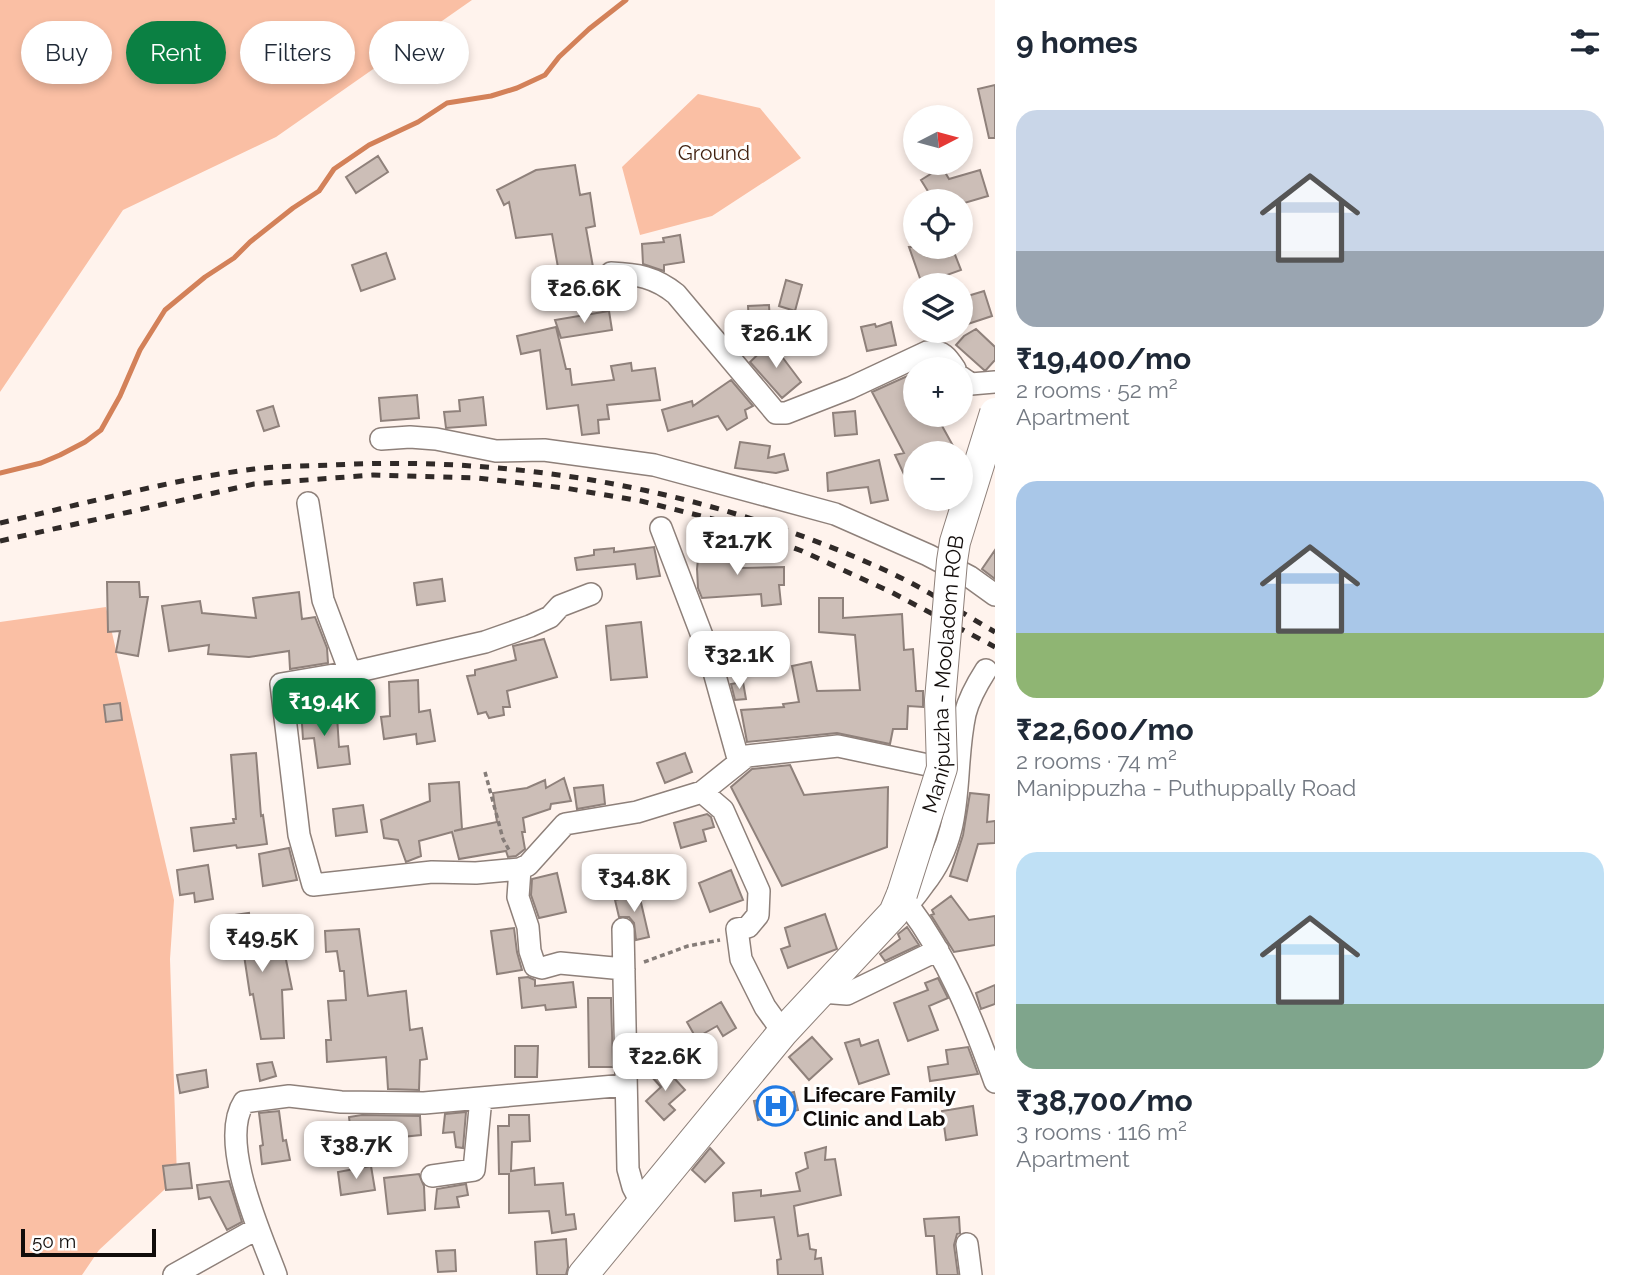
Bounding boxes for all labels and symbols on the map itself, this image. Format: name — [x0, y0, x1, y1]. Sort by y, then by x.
north arrow — [903, 105, 973, 175]
park label: Ground — [678, 140, 750, 165]
pin: ₹26.6K — [527, 266, 641, 325]
pin: ₹26.1K — [719, 310, 833, 370]
pin: ₹21.7K — [680, 518, 794, 577]
street label: Manipuzha - Mooladom ROB — [916, 533, 968, 816]
pin: ₹32.1K — [682, 632, 796, 691]
pin: ₹19.4K — [267, 678, 381, 738]
pin: ₹34.8K — [577, 855, 691, 914]
pin: ₹49.5K — [205, 914, 319, 974]
pin: ₹22.6K — [608, 1034, 722, 1093]
place label: Lifecare Family Clinic and Lab — [803, 1082, 957, 1131]
hospital icon: Lifecare Family Clinic and Lab — [755, 1085, 797, 1127]
pin: ₹38.7K — [299, 1122, 413, 1181]
scale bar — [21, 1226, 156, 1258]

